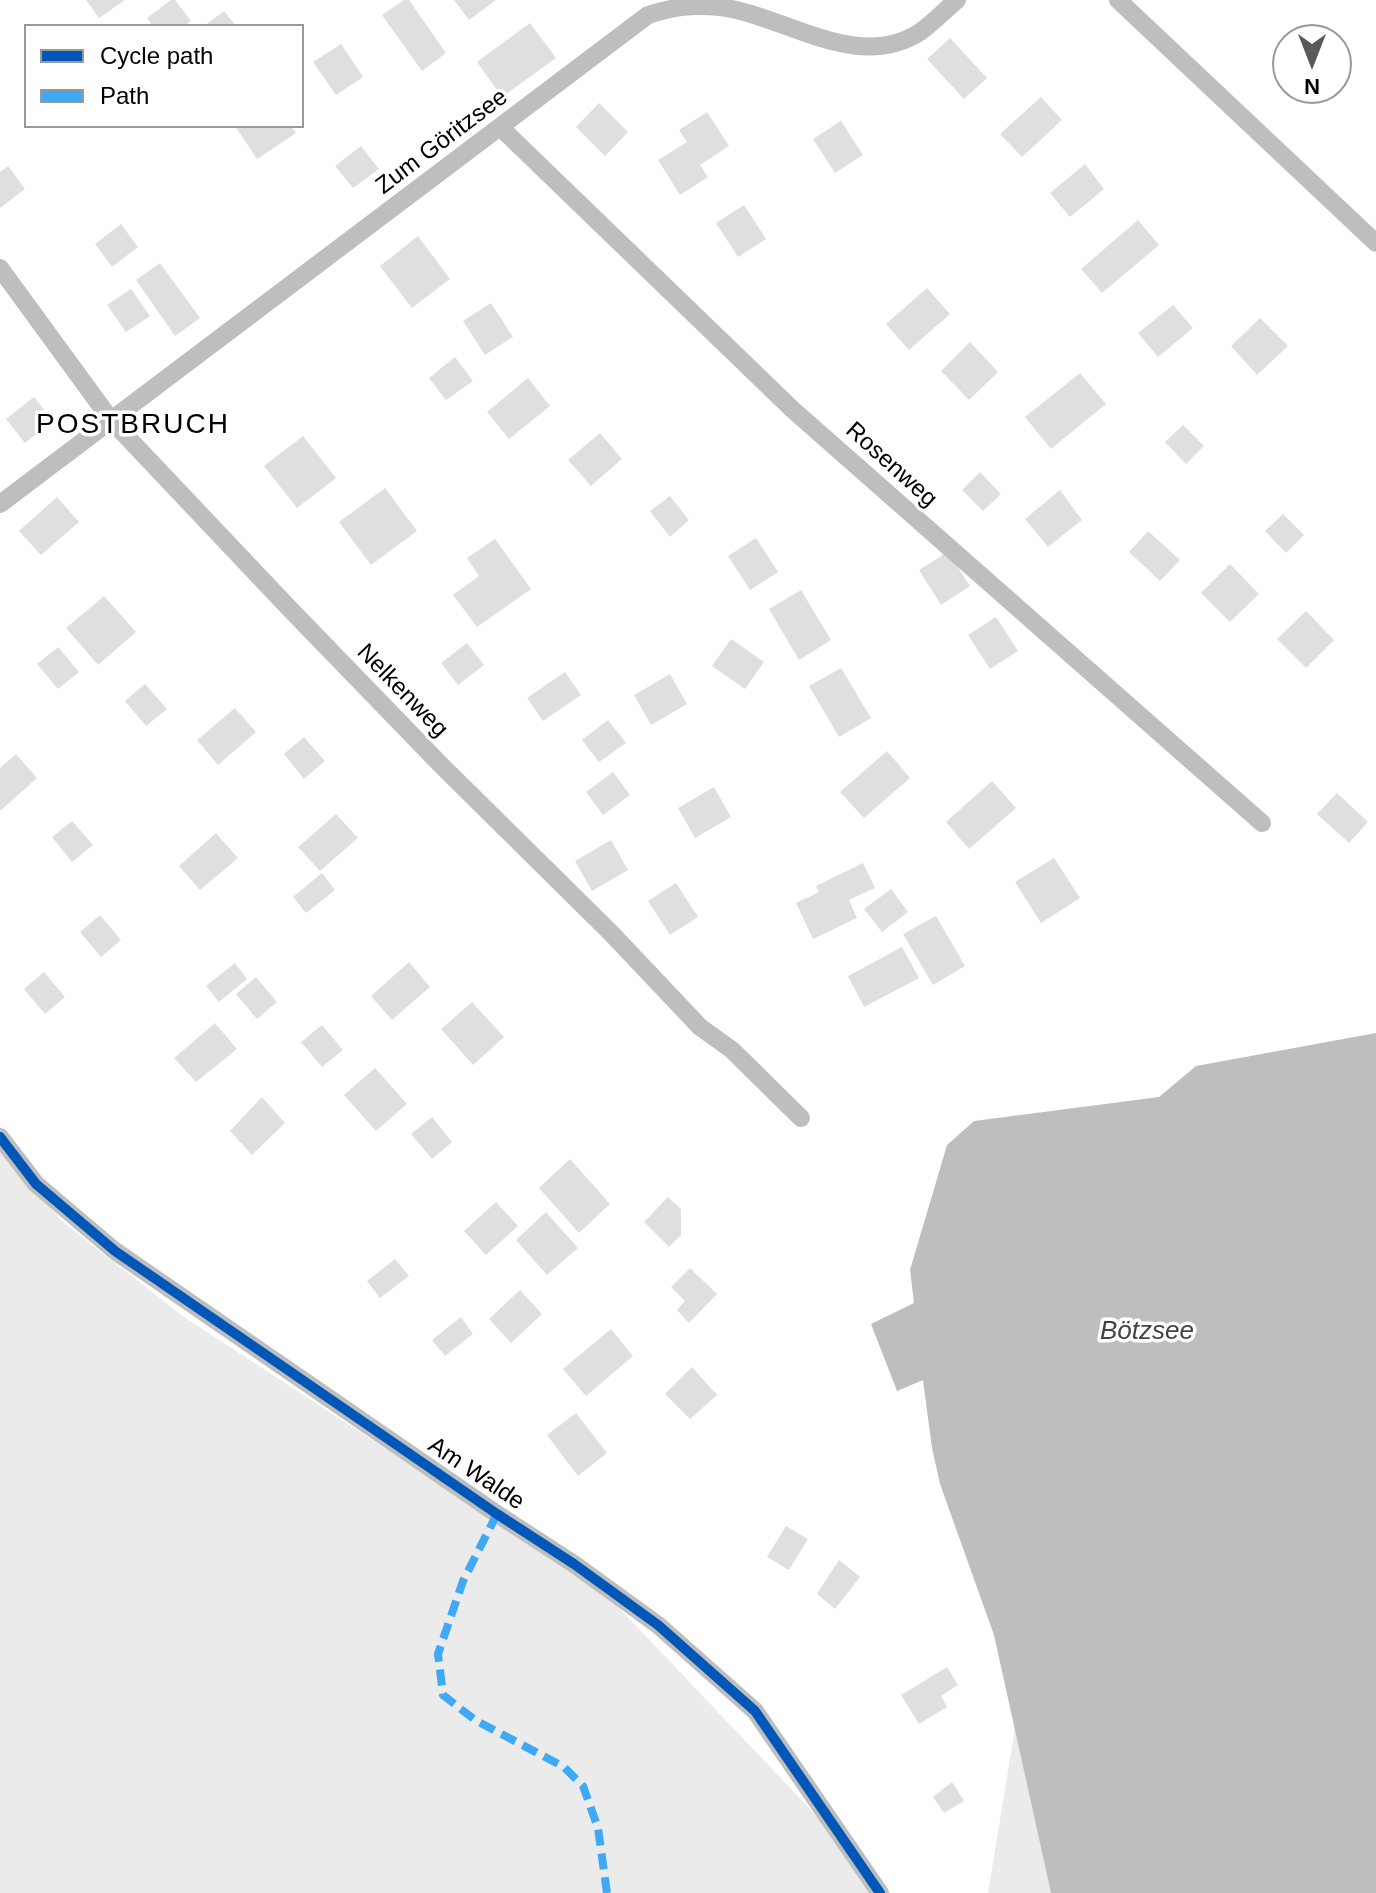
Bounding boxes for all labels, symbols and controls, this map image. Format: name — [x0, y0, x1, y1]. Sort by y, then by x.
legend — [24, 24, 304, 128]
north arrow — [1272, 24, 1352, 104]
text: Cycle path — [100, 42, 213, 69]
text: N — [1304, 74, 1320, 99]
text: Path — [100, 82, 149, 109]
street label: Zum Göritzsee — [370, 83, 514, 201]
district label: POSTBRUCH — [36, 408, 230, 442]
street label: Rosenweg — [839, 416, 943, 514]
street label: Nelkenweg — [350, 638, 454, 744]
water label: Bötzsee — [1100, 1316, 1194, 1348]
street label: Am Walde — [422, 1431, 530, 1517]

